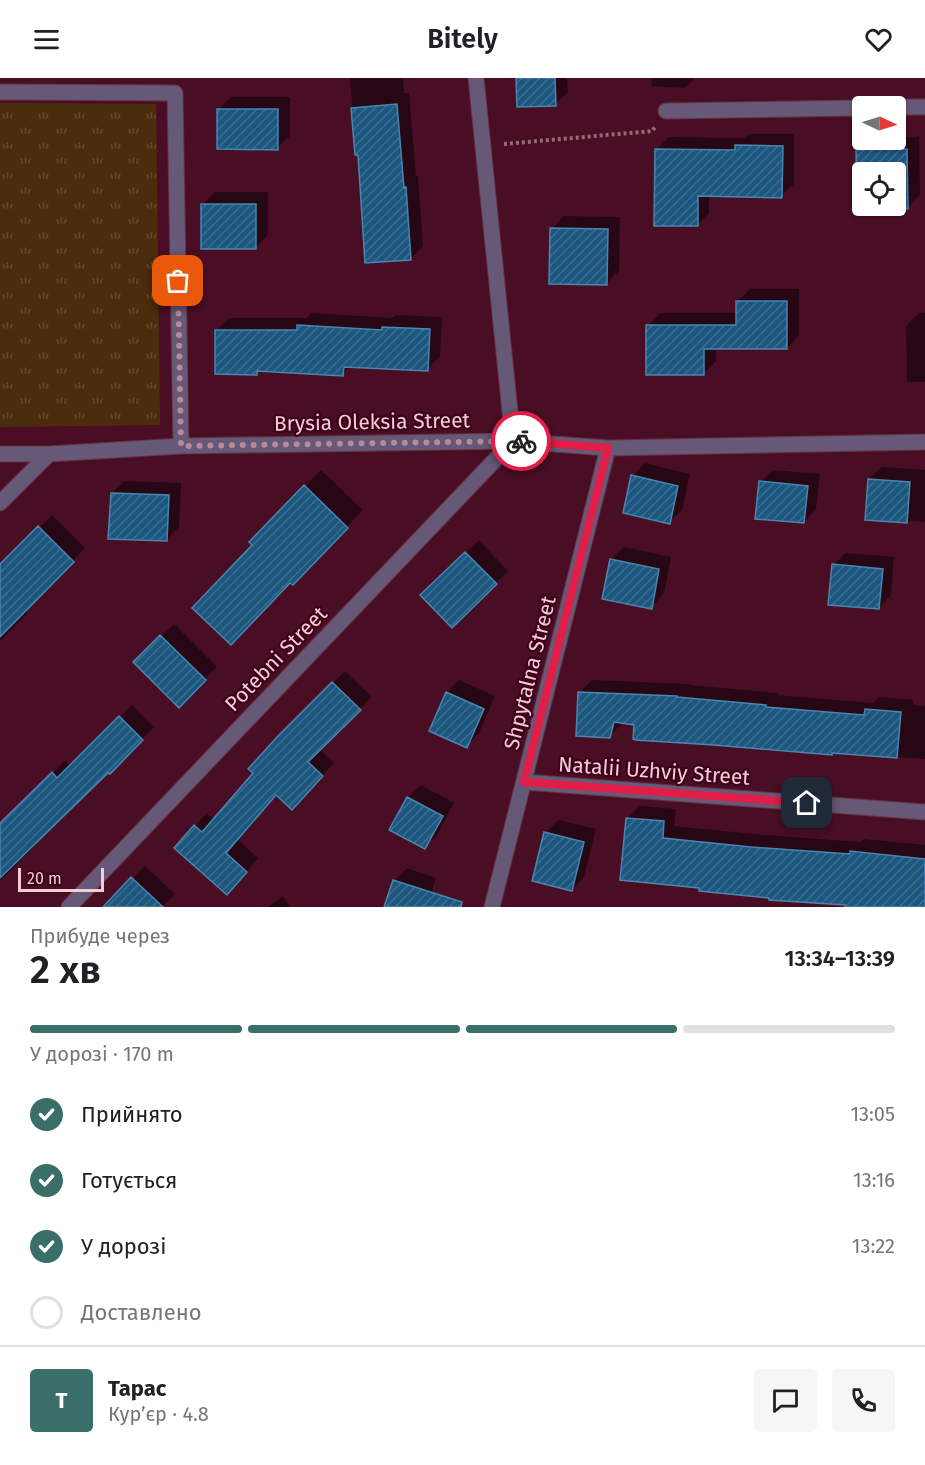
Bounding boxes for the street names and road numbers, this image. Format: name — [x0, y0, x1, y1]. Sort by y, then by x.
street label: Brysia Oleksia Street — [274, 407, 471, 437]
street label: Shpytalna Street — [498, 593, 562, 753]
street label: Potebni Street — [219, 601, 333, 717]
street label: Natalii Uzhviy Street — [557, 751, 751, 791]

